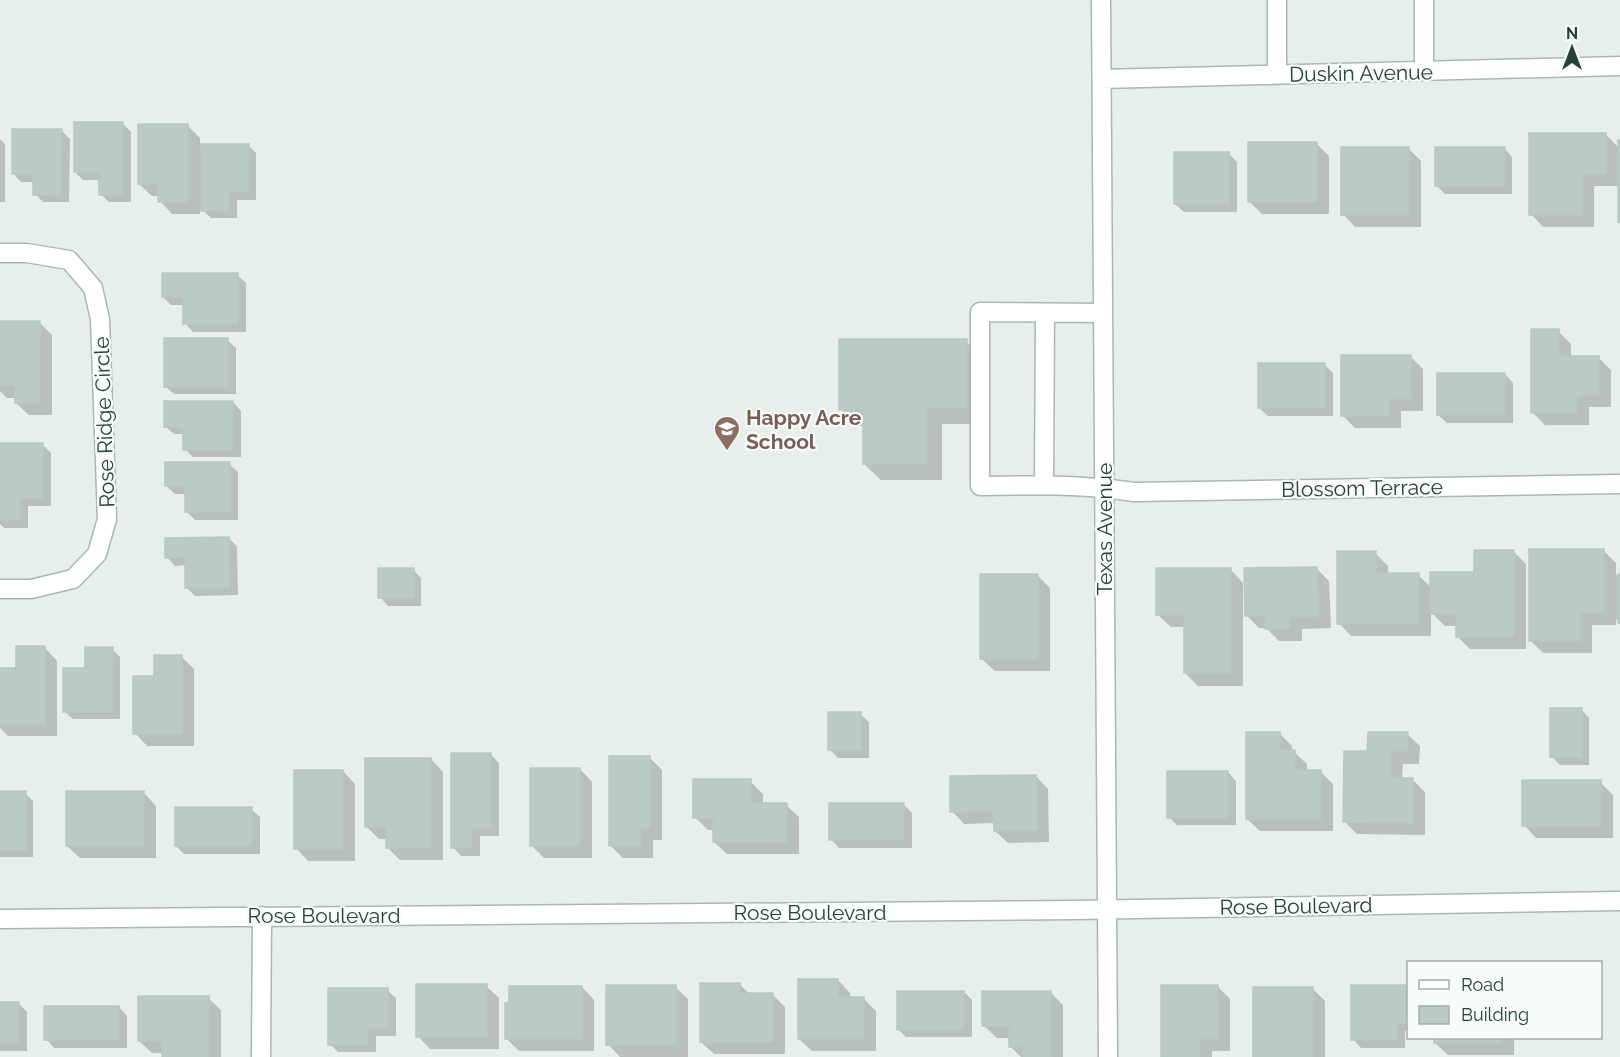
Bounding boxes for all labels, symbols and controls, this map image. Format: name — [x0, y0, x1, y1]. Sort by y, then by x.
north arrow — [1542, 18, 1602, 78]
text: N — [1566, 24, 1578, 43]
street label: Duskin Avenue — [1289, 59, 1433, 87]
street label: Rose Ridge Circle — [89, 336, 119, 508]
place label: Happy Acre School — [746, 405, 862, 454]
school or university icon: Happy Acre School — [712, 414, 742, 452]
street label: Texas Avenue — [1092, 463, 1117, 595]
street label: Blossom Terrace — [1281, 474, 1443, 502]
street label: Rose Boulevard — [1219, 892, 1373, 920]
street label: Rose Boulevard — [734, 900, 886, 925]
street label: Rose Boulevard — [248, 903, 400, 928]
legend — [1407, 961, 1602, 1039]
text: Road — [1461, 974, 1504, 995]
text: Building — [1461, 1004, 1529, 1025]

